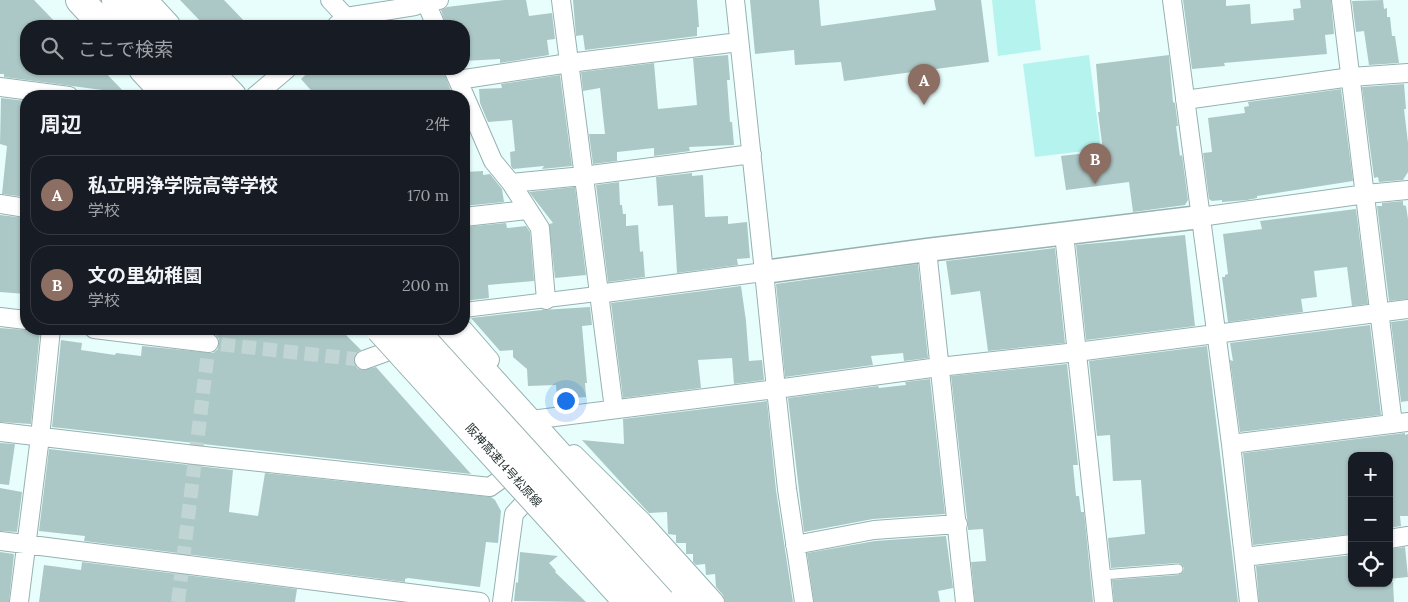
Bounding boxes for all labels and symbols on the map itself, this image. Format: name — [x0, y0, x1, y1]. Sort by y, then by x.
pin: A — [908, 64, 940, 105]
pin: B — [1079, 143, 1111, 184]
your location — [553, 388, 579, 414]
street label: 阪神高速14号松原線 — [463, 420, 545, 510]

